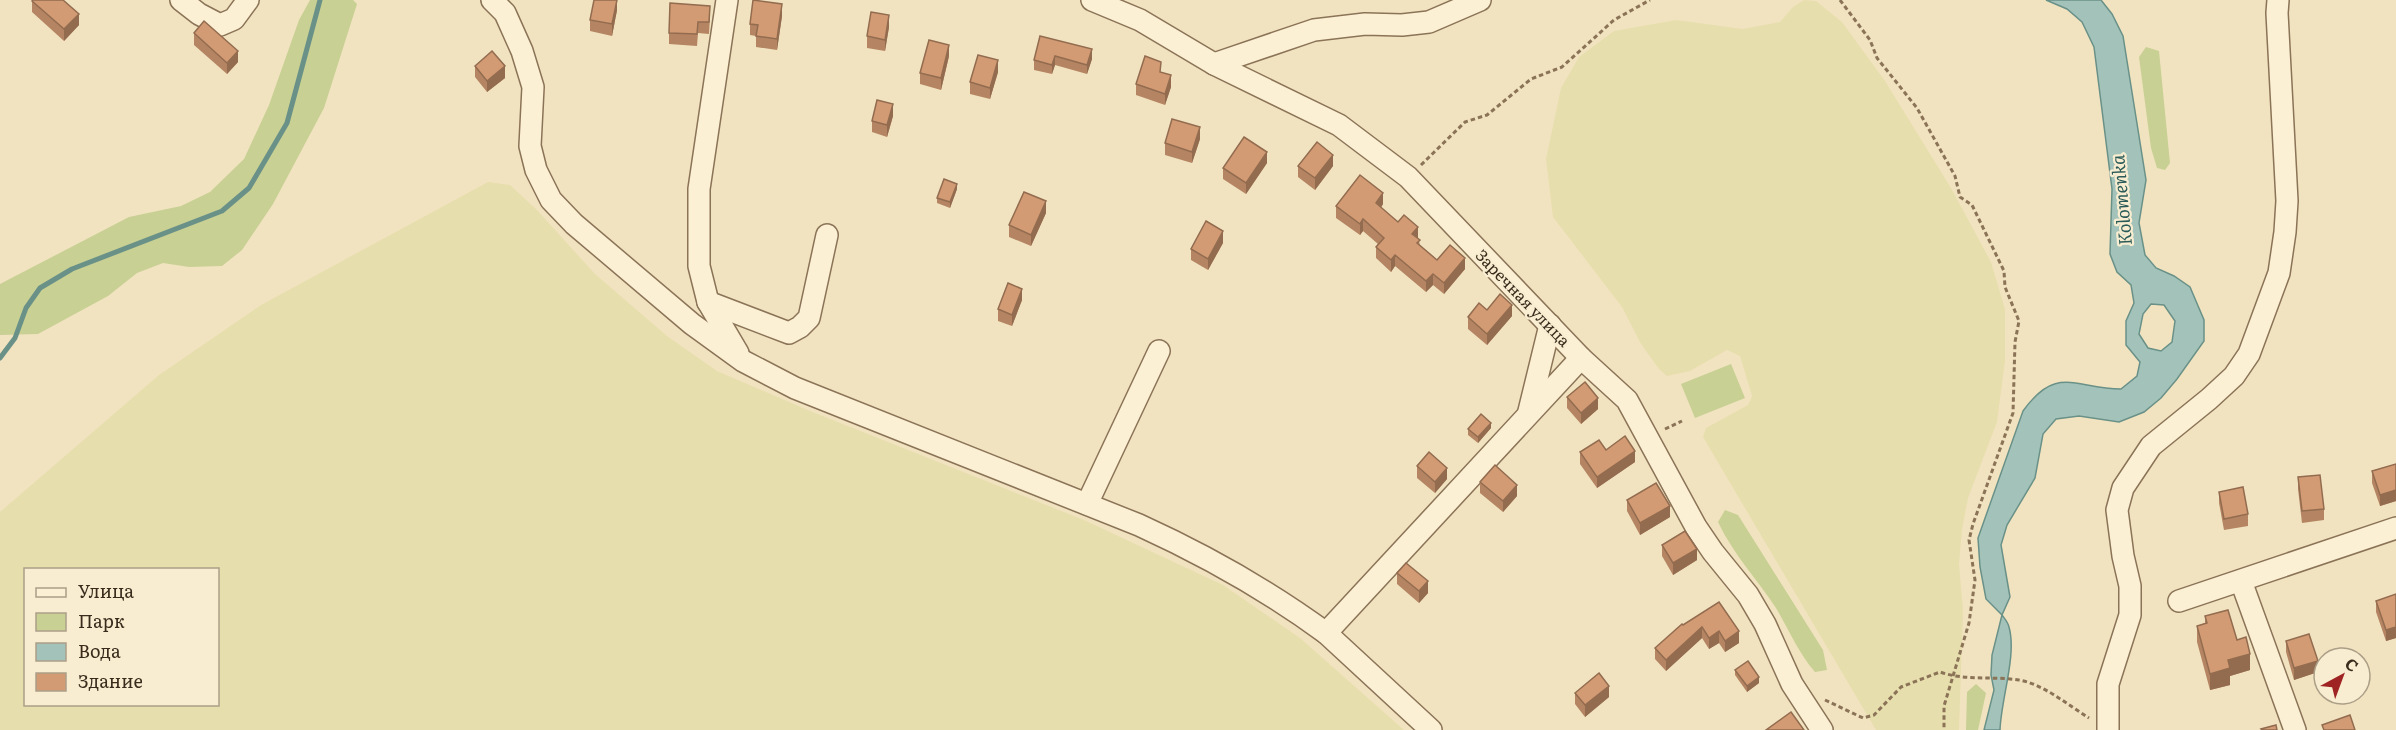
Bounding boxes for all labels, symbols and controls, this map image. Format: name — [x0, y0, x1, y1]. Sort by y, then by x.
water label: Kolomenka — [2103, 153, 2138, 246]
street label: Заречная улица — [1471, 243, 1577, 352]
legend — [24, 568, 219, 706]
text: Улица — [78, 577, 134, 604]
text: Парк — [78, 607, 125, 634]
text: Вода — [78, 637, 121, 664]
north arrow — [2312, 646, 2372, 706]
text: С — [2340, 651, 2365, 677]
text: Здание — [78, 667, 143, 694]

